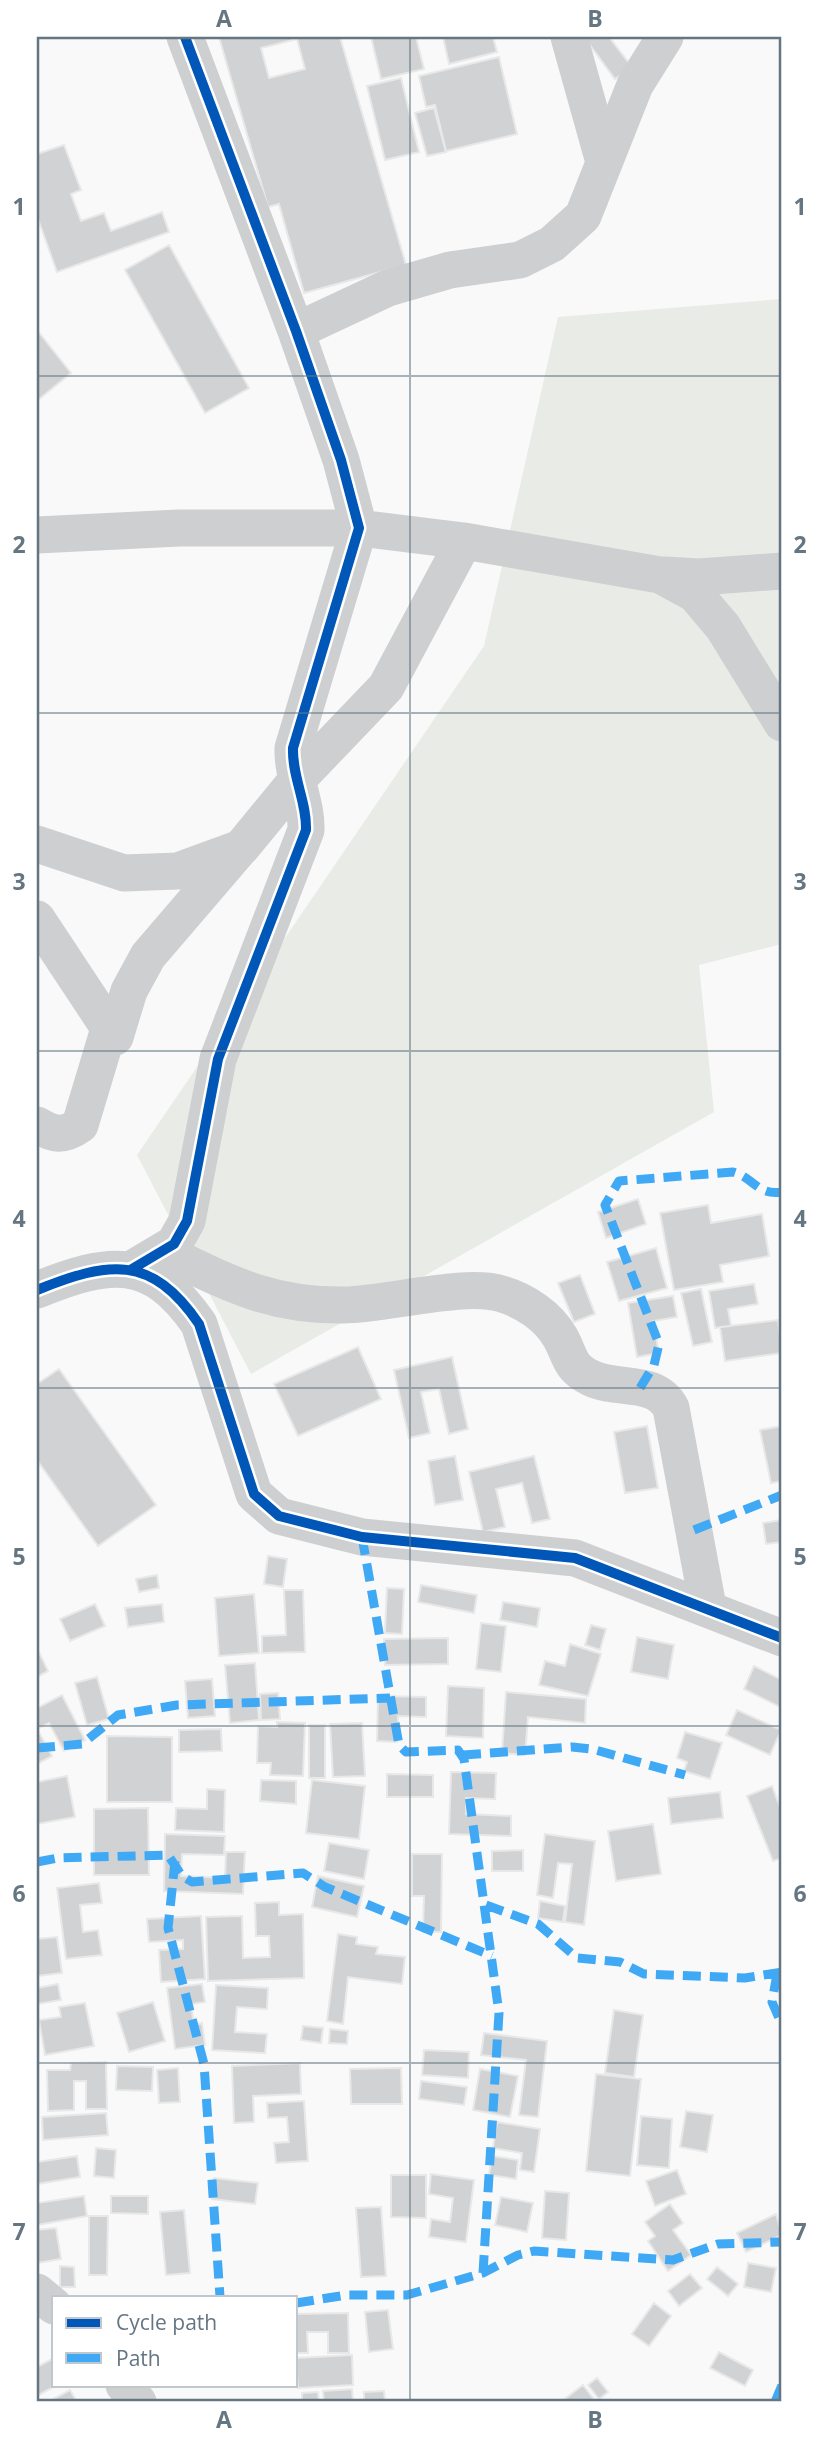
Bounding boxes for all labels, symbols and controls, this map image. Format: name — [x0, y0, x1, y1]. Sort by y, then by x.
text: A — [216, 2, 232, 34]
text: B — [587, 2, 603, 34]
text: 1 — [12, 190, 26, 222]
text: 1 — [793, 190, 807, 222]
text: 2 — [12, 528, 26, 560]
text: 2 — [793, 528, 807, 560]
text: 3 — [12, 865, 26, 897]
text: 3 — [793, 865, 807, 897]
text: 4 — [12, 1202, 26, 1234]
text: 4 — [793, 1202, 807, 1234]
text: 5 — [12, 1540, 26, 1572]
text: 5 — [793, 1540, 807, 1572]
text: 6 — [12, 1877, 26, 1909]
text: 6 — [793, 1877, 807, 1909]
text: 7 — [12, 2215, 26, 2247]
text: 7 — [793, 2215, 807, 2247]
legend — [52, 2296, 298, 2386]
text: Cycle path — [116, 2308, 217, 2336]
text: Path — [116, 2344, 161, 2372]
text: A — [216, 2403, 232, 2435]
text: B — [587, 2403, 603, 2435]

